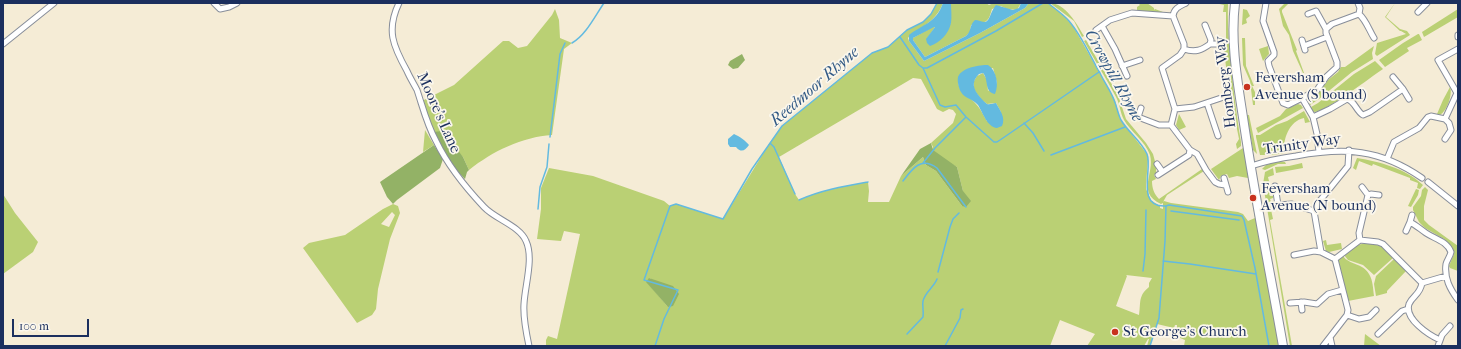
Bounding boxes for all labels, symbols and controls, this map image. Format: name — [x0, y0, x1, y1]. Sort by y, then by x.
water label: Crowpill Rhyne — [1080, 27, 1146, 125]
street label: Homberg Way — [1211, 35, 1241, 129]
water label: Reedmoor Rhyne — [767, 43, 863, 131]
place label: Feversham Avenue (S bound) — [1255, 69, 1367, 104]
street label: Moore's Lane — [412, 70, 464, 156]
marker: Feversham Avenue (S bound) — [1242, 82, 1252, 92]
street label: Trinity Way — [1262, 131, 1342, 159]
place label: Feversham Avenue (N bound) — [1261, 180, 1376, 215]
marker: Feversham Avenue (N bound) — [1248, 193, 1258, 203]
scale bar — [14, 311, 91, 337]
text: 100 m — [19, 319, 49, 333]
place label: St George's Church — [1123, 323, 1247, 341]
marker: St George's Church — [1110, 327, 1120, 337]

